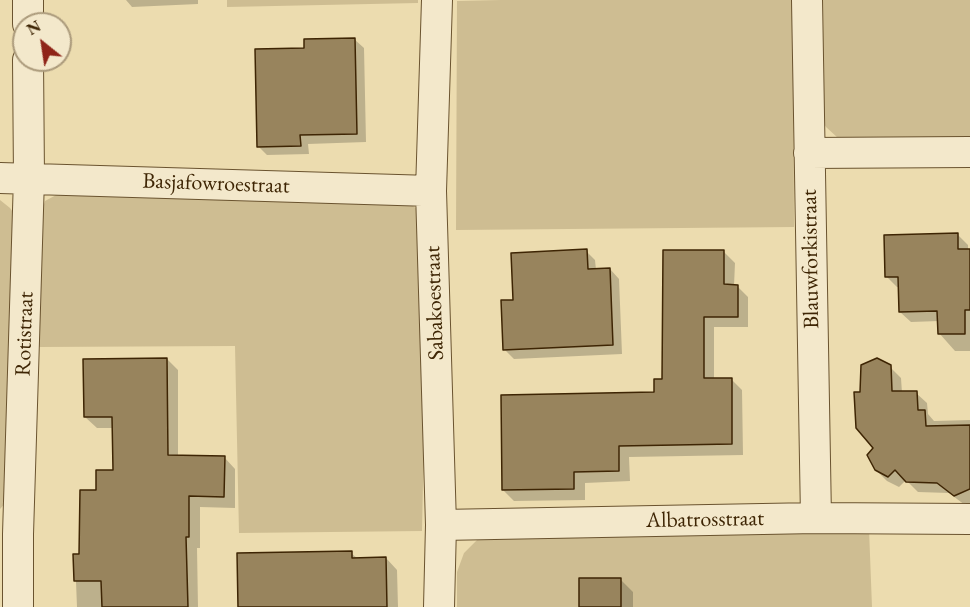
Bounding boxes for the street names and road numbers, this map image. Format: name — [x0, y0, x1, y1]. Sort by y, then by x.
street label: Basjafowroestraat — [142, 168, 290, 200]
street label: Blauwforkistraat — [797, 189, 825, 329]
street label: Sabakoestraat — [420, 245, 450, 361]
street label: Rotistraat — [10, 291, 40, 377]
street label: Albatrosstraat — [646, 506, 764, 534]

